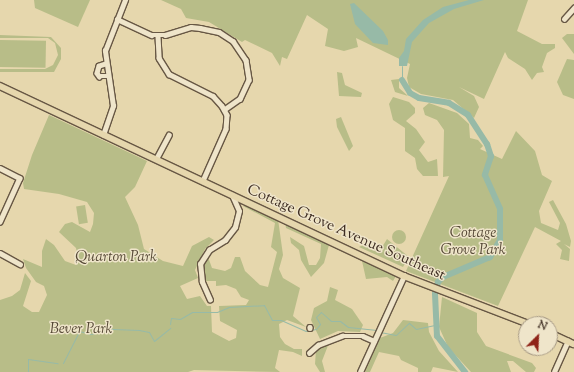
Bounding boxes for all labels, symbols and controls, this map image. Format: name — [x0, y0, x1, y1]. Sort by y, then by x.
street label: Cottage Grove Avenue Southeast — [244, 181, 448, 285]
park label: Cottage Grove Park — [440, 224, 506, 259]
park label: Quarton Park — [75, 249, 157, 267]
north arrow — [518, 316, 558, 356]
text: N — [535, 317, 550, 335]
park label: Bever Park — [50, 321, 112, 339]

